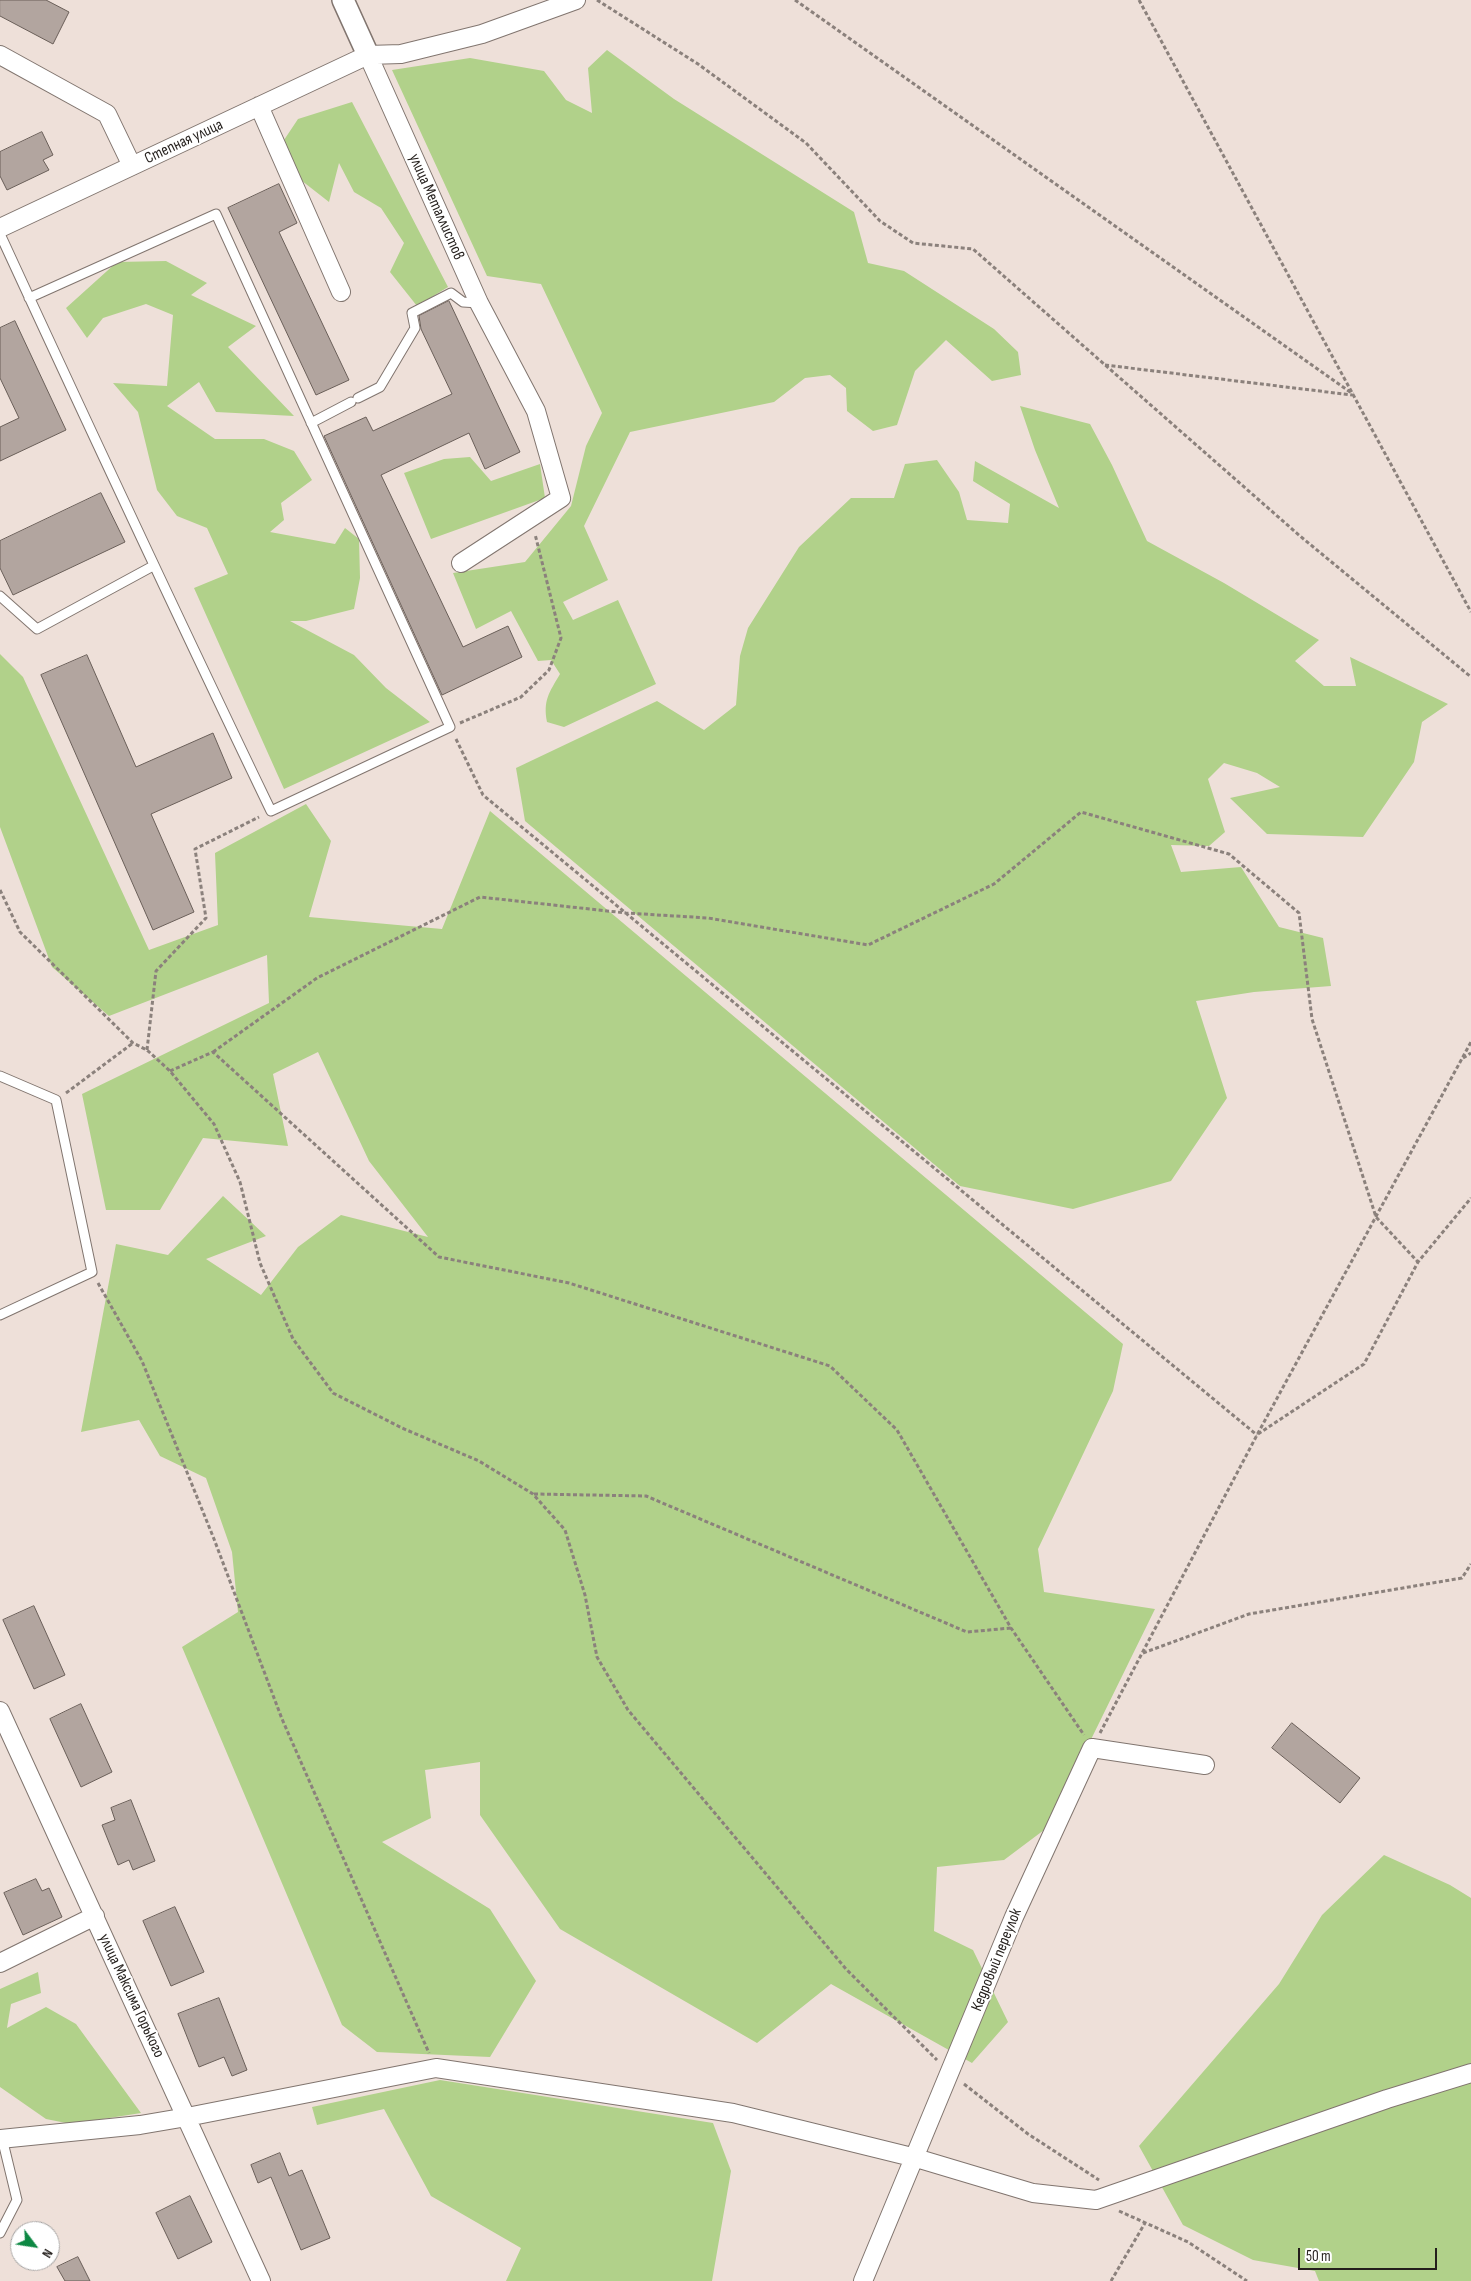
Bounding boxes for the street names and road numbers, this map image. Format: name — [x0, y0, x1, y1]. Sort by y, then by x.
street label: Степная улица — [142, 116, 226, 168]
street label: улица Металлистов — [404, 151, 468, 263]
street label: Кедровый переулок — [968, 1906, 1026, 2014]
street label: улица Максима Горького — [94, 1931, 168, 2061]

